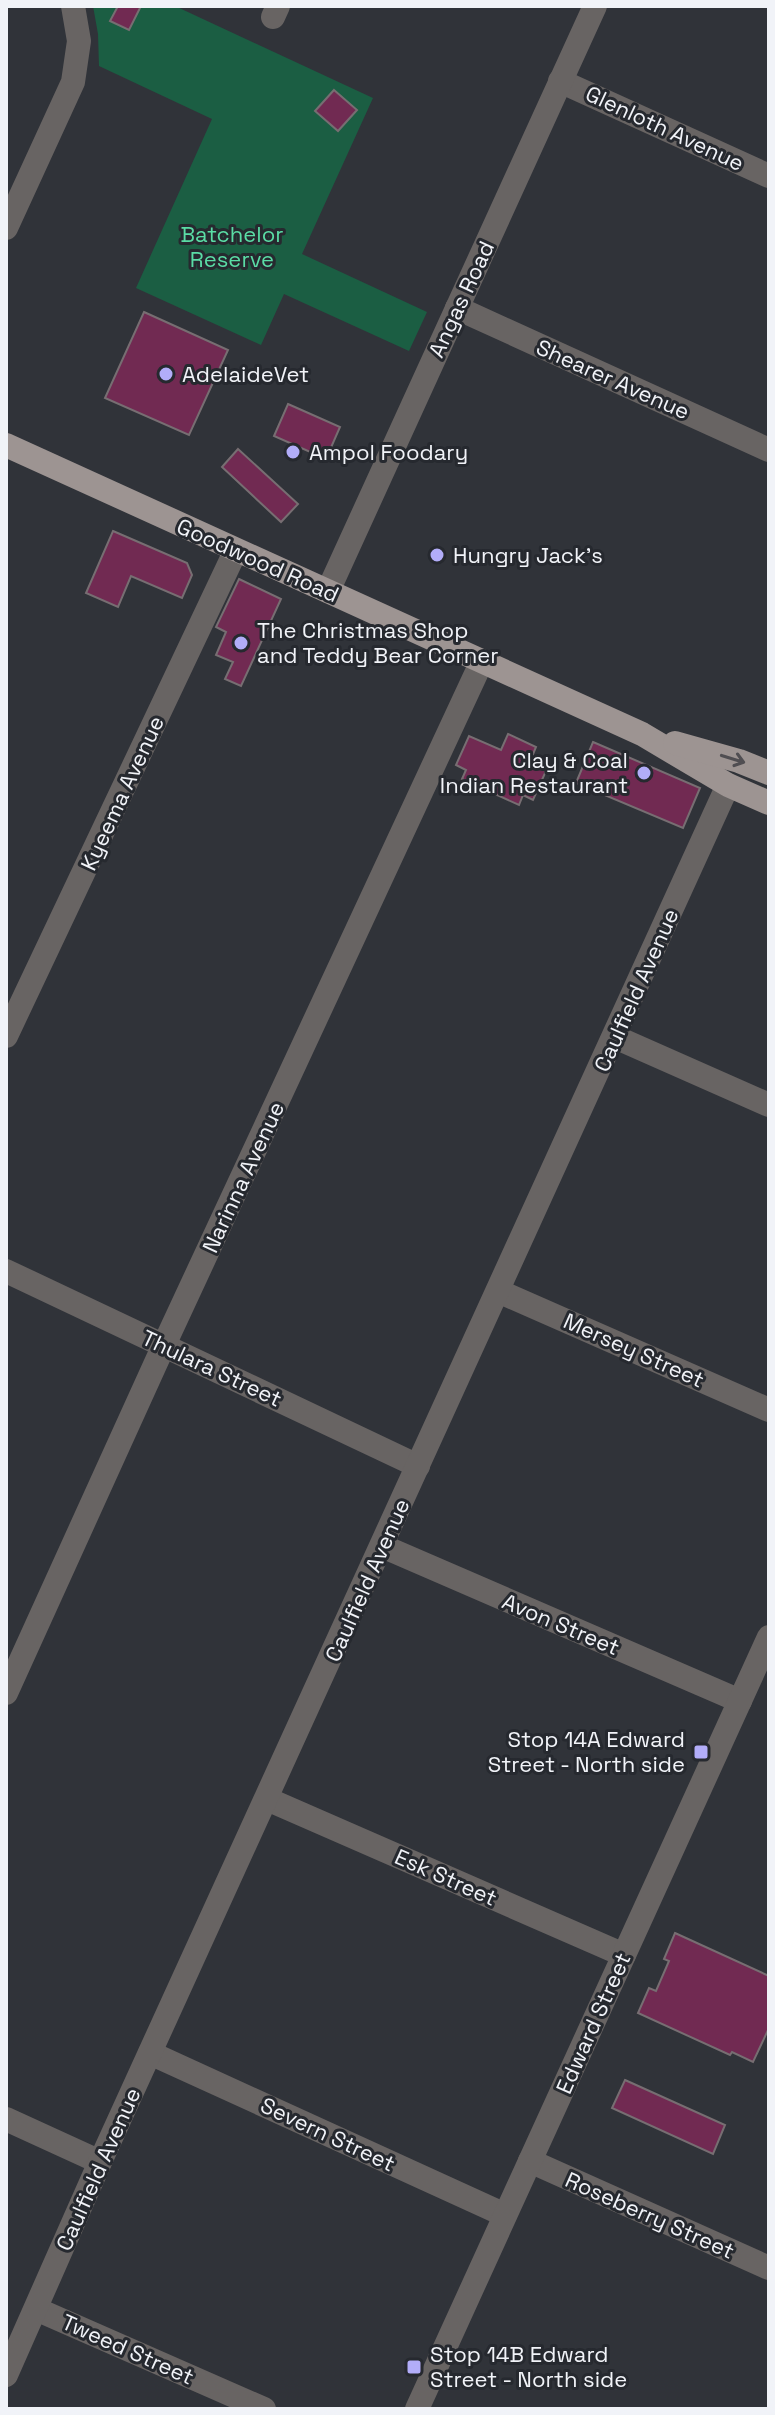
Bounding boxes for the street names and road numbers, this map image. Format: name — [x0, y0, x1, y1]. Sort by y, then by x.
street label: Glenloth Avenue — [581, 79, 749, 177]
street label: Angas Road — [422, 236, 500, 362]
street label: Shearer Avenue — [532, 333, 694, 425]
street label: Goodwood Road — [173, 512, 343, 608]
street label: Kyeema Avenue — [74, 711, 170, 875]
street label: Caulfield Avenue — [588, 904, 684, 1076]
street label: Narinna Avenue — [196, 1097, 290, 1257]
street label: Mersey Street — [559, 1306, 709, 1394]
street label: Thulara Street — [138, 1323, 286, 1413]
street label: Caulfield Avenue — [319, 1494, 415, 1666]
street label: Avon Street — [498, 1587, 624, 1661]
street label: Esk Street — [391, 1842, 501, 1912]
street label: Edward Street — [549, 1948, 637, 2098]
street label: Caulfield Avenue — [50, 2083, 146, 2255]
street label: Severn Street — [256, 2091, 400, 2177]
street label: Roseberry Street — [561, 2165, 739, 2265]
street label: Tweed Street — [58, 2307, 198, 2391]

